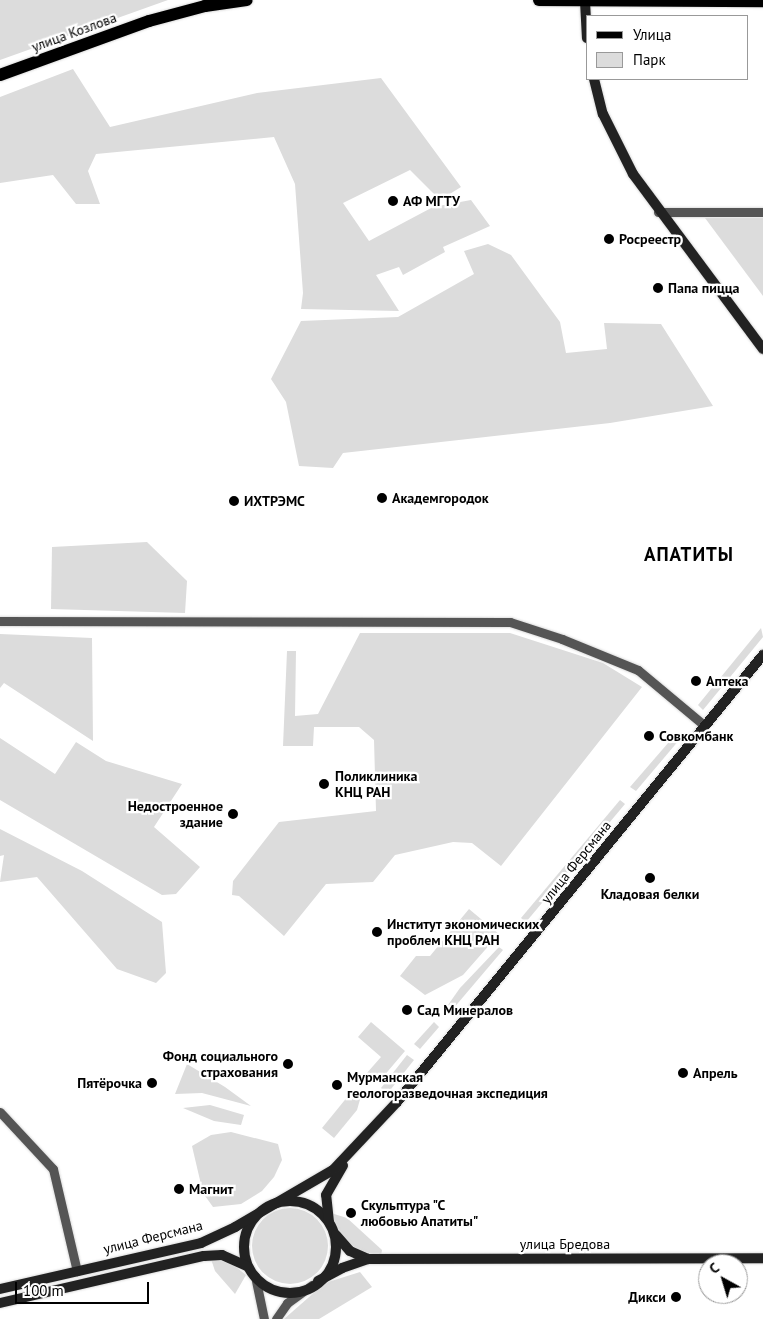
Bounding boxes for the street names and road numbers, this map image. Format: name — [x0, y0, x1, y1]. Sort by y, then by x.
street label: улица Козлова — [29, 9, 119, 55]
street label: улица Ферсмана — [537, 817, 615, 907]
street label: улица Ферсмана — [102, 1217, 204, 1257]
street label: улица Бредова — [520, 1236, 610, 1252]

